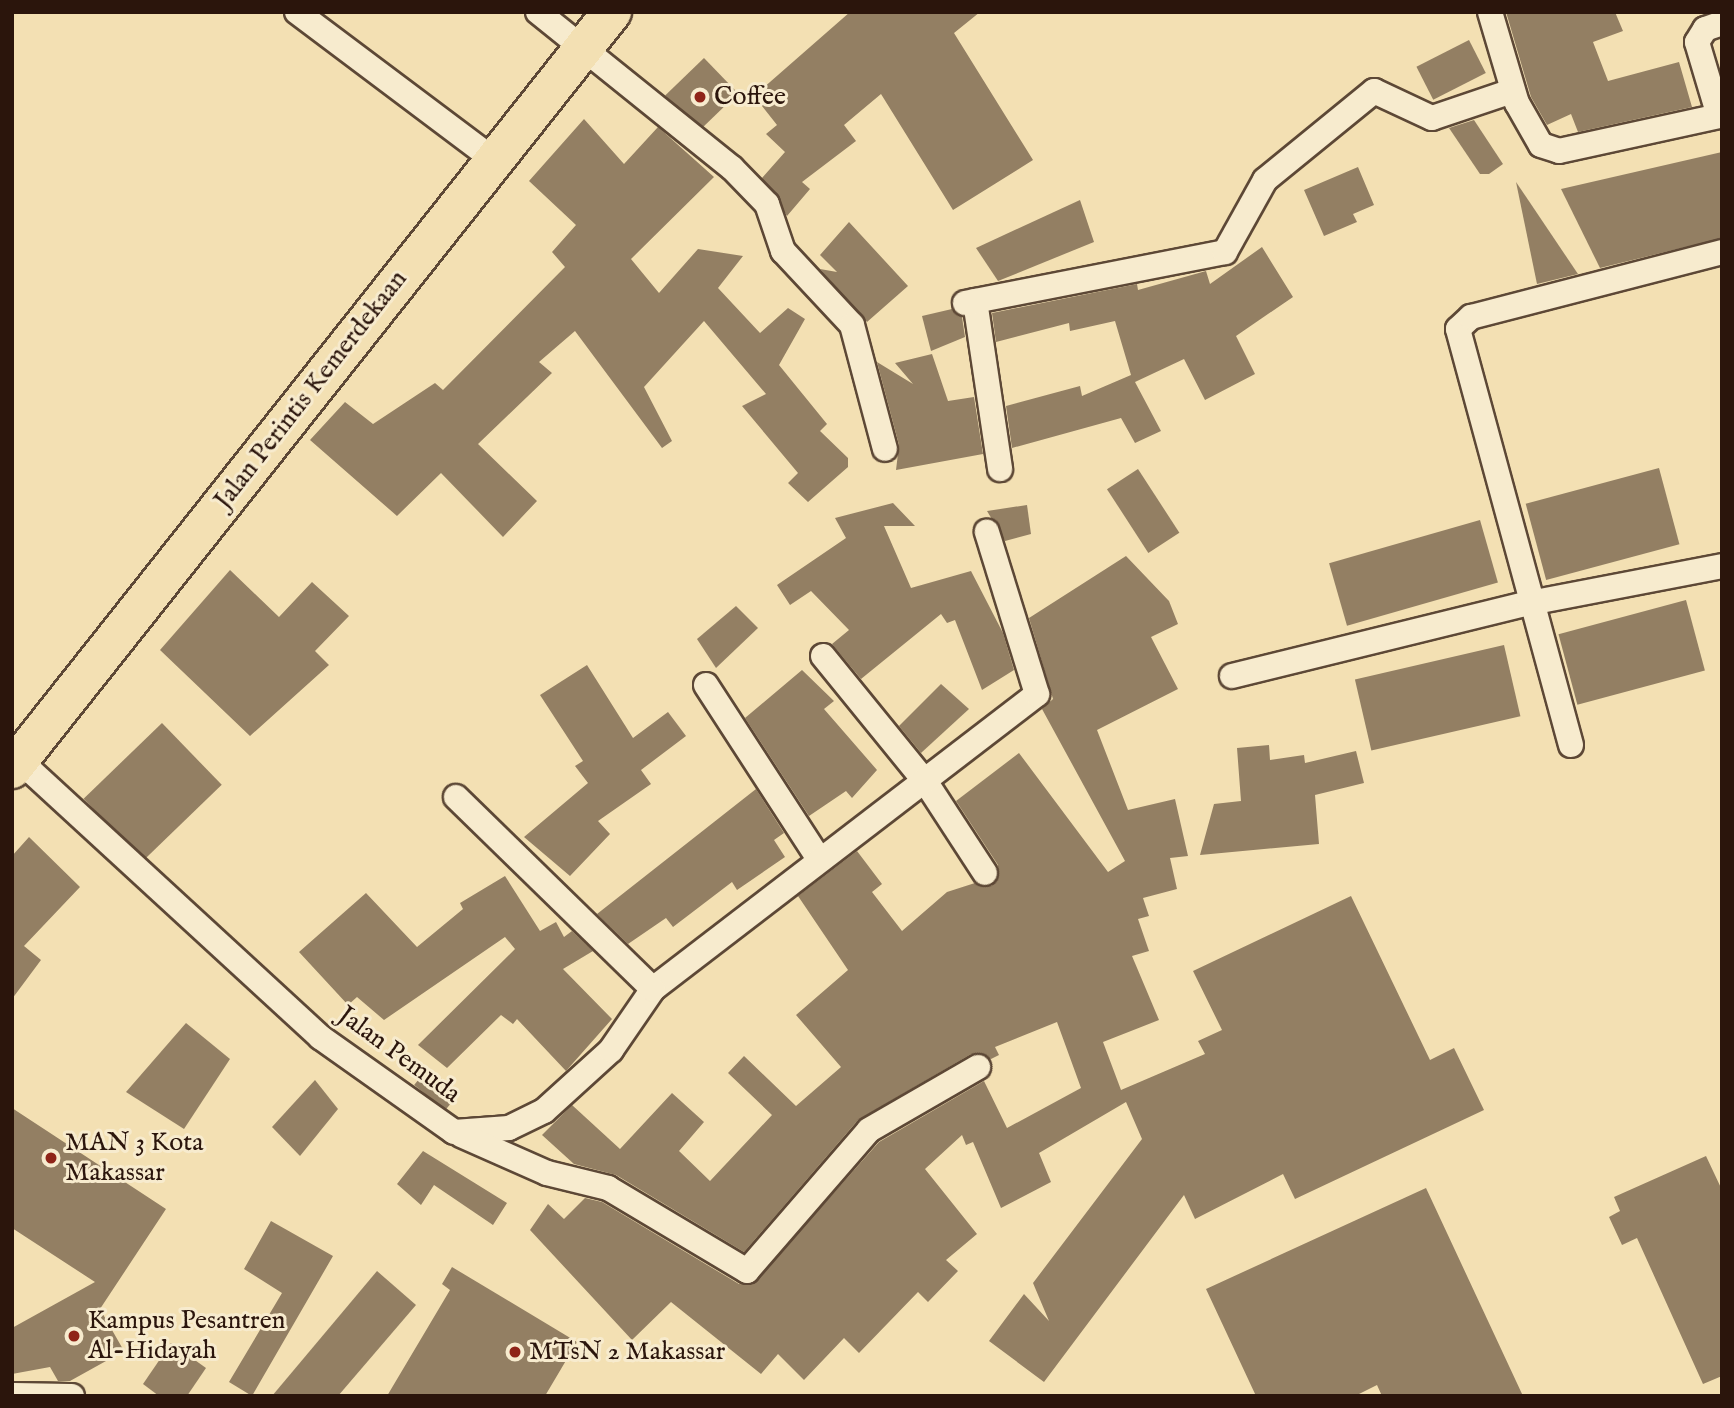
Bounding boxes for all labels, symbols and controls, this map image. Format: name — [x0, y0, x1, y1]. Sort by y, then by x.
place label: Coffee — [714, 81, 786, 113]
marker: Coffee — [692, 89, 708, 105]
street label: Jalan Perintis Kemerdekaan — [208, 264, 414, 516]
street label: Jalan Pemuda — [332, 1000, 466, 1110]
place label: MAN 3 Kota Makassar — [65, 1127, 203, 1188]
marker: MAN 3 Kota Makassar — [43, 1150, 59, 1166]
place label: Kampus Pesantren Al-Hidayah — [88, 1305, 285, 1366]
marker: Kampus Pesantren Al-Hidayah — [66, 1328, 82, 1344]
place label: MTsN 2 Makassar — [529, 1336, 725, 1368]
marker: MTsN 2 Makassar — [507, 1344, 523, 1360]

